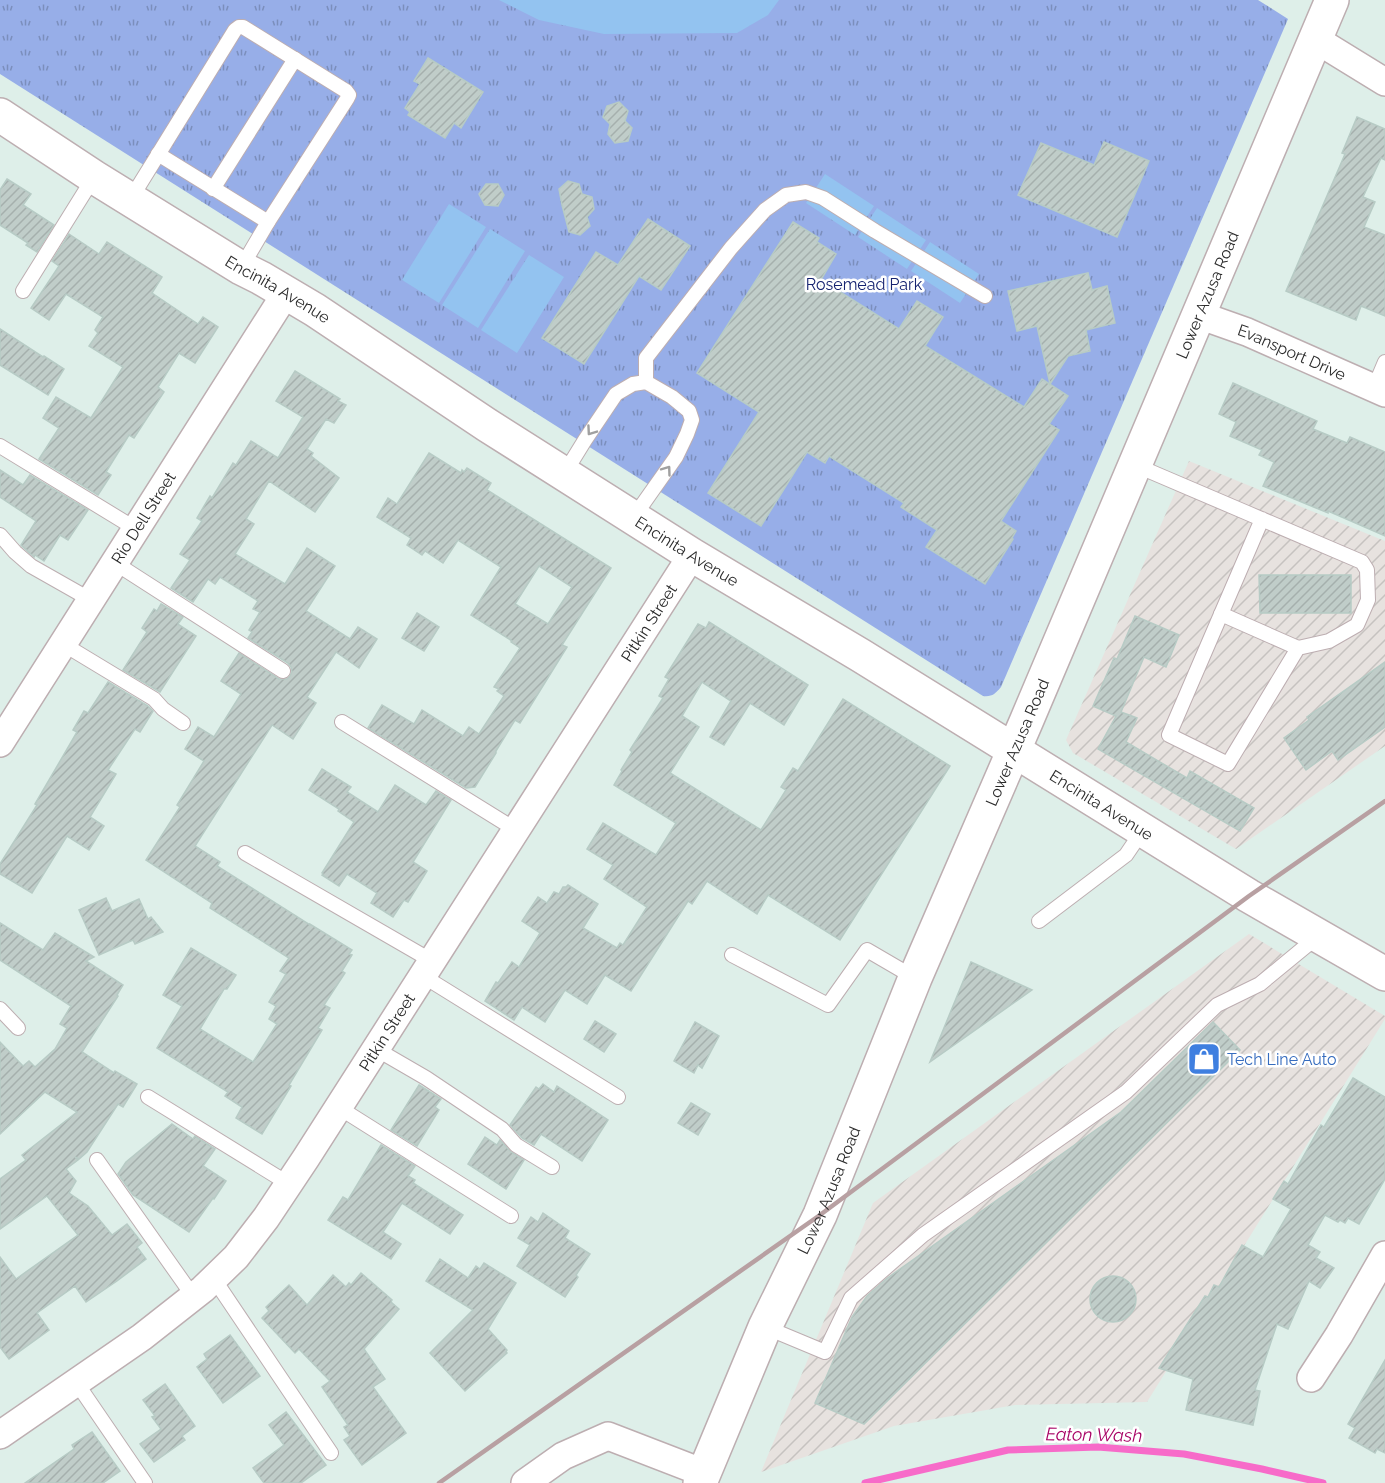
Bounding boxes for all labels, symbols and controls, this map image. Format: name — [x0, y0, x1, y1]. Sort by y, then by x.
street label: Lower Azusa Road — [1172, 228, 1243, 362]
street label: Encinita Avenue — [222, 252, 334, 327]
park label: Rosemead Park — [806, 275, 923, 294]
street label: Evansport Drive — [1235, 320, 1349, 384]
one-way arrow — [587, 425, 598, 436]
one-way arrow — [660, 465, 671, 476]
street label: Rio Dell Street — [107, 468, 180, 567]
street label: Encinita Avenue — [632, 512, 742, 591]
street label: Pitkin Street — [617, 580, 681, 665]
street label: Lower Azusa Road — [982, 676, 1053, 809]
street label: Encinita Avenue — [1046, 766, 1157, 844]
street label: Pitkin Street — [355, 989, 419, 1075]
shop icon: Tech Line Auto — [1186, 1041, 1222, 1077]
place label: Tech Line Auto — [1227, 1050, 1337, 1069]
street label: Lower Azusa Road — [793, 1124, 864, 1257]
water label: Eaton Wash — [1045, 1423, 1143, 1446]

